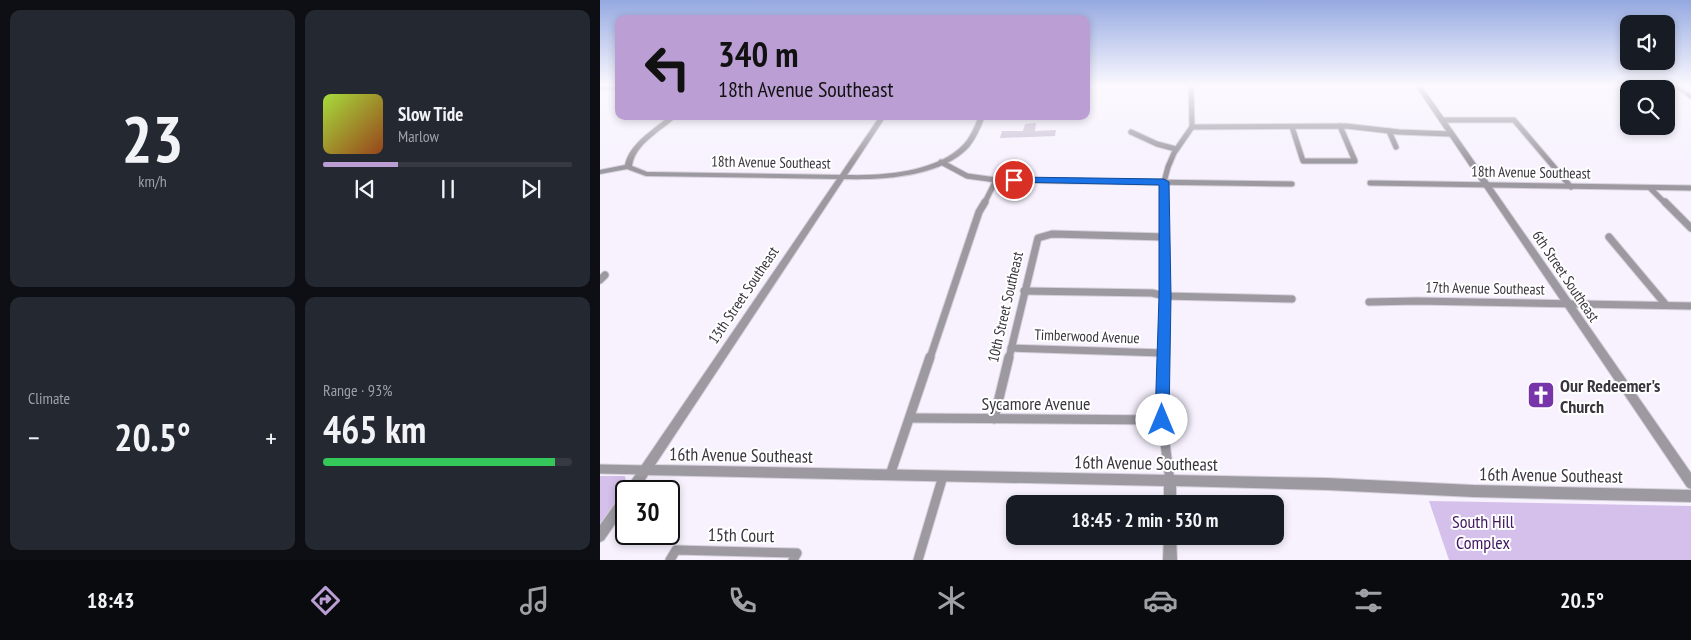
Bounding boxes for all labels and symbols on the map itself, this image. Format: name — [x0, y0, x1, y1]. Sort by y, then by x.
street label: 18th Avenue Southeast — [711, 151, 831, 173]
pin — [993, 159, 1035, 201]
street label: 18th Avenue Southeast — [1471, 161, 1591, 183]
street label: 6th Street Southeast — [1528, 227, 1604, 325]
street label: 13th Street Southeast — [703, 243, 783, 347]
street label: 10th Street Southeast — [983, 250, 1027, 364]
street label: 17th Avenue Southeast — [1425, 277, 1545, 299]
street label: Timberwood Avenue — [1034, 325, 1140, 347]
place label: Our Redeemer's Church — [1560, 374, 1660, 418]
church icon: Our Redeemer's Church — [1526, 380, 1556, 410]
street label: Sycamore Avenue — [982, 392, 1090, 415]
position arrow — [1135, 393, 1187, 445]
street label: 16th Avenue Southeast — [669, 442, 813, 468]
street label: 16th Avenue Southeast — [1074, 450, 1218, 476]
street label: 16th Avenue Southeast — [1479, 462, 1623, 488]
speed limit sign: 30 — [615, 480, 680, 545]
park label: South Hill Complex — [1452, 510, 1515, 554]
street label: 15th Court — [708, 523, 775, 547]

